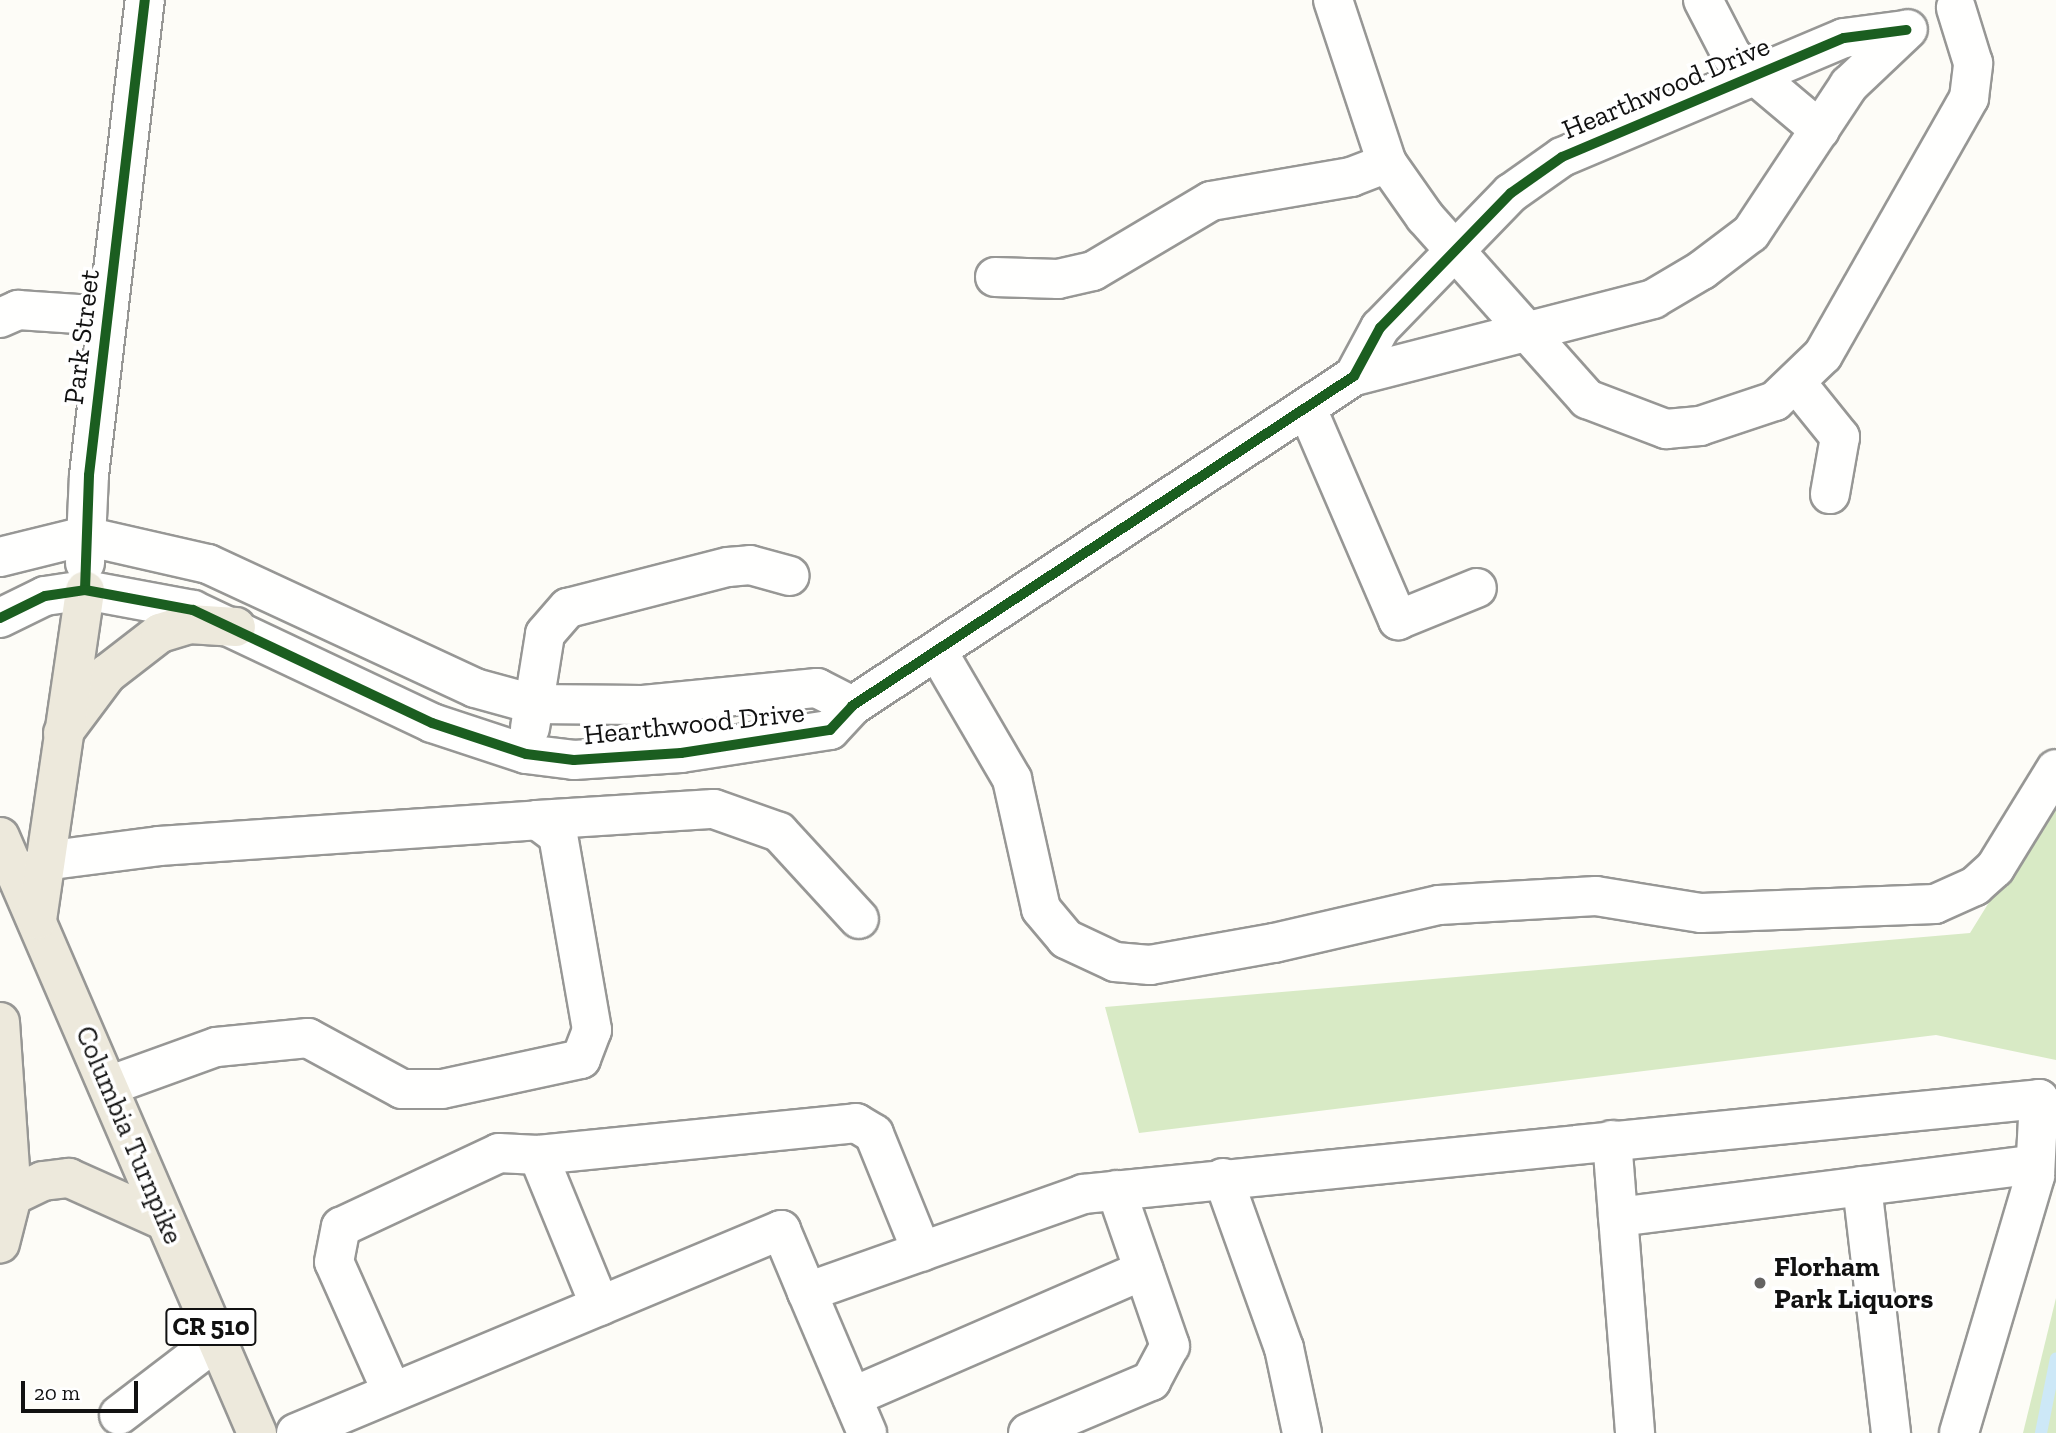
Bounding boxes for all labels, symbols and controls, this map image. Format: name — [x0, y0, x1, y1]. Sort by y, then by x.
street label: Hearthwood Drive — [1557, 29, 1775, 147]
street label: Park Street — [57, 268, 107, 406]
street label: Hearthwood Drive — [582, 696, 806, 752]
street label: Columbia Turnpike — [68, 1021, 190, 1249]
place label: Florham Park Liquors — [1774, 1250, 1933, 1316]
marker: Florham Park Liquors — [1752, 1275, 1768, 1291]
road number: CR 510 — [164, 1304, 258, 1350]
scale bar — [24, 1366, 142, 1410]
text: 20 m — [34, 1380, 80, 1405]

